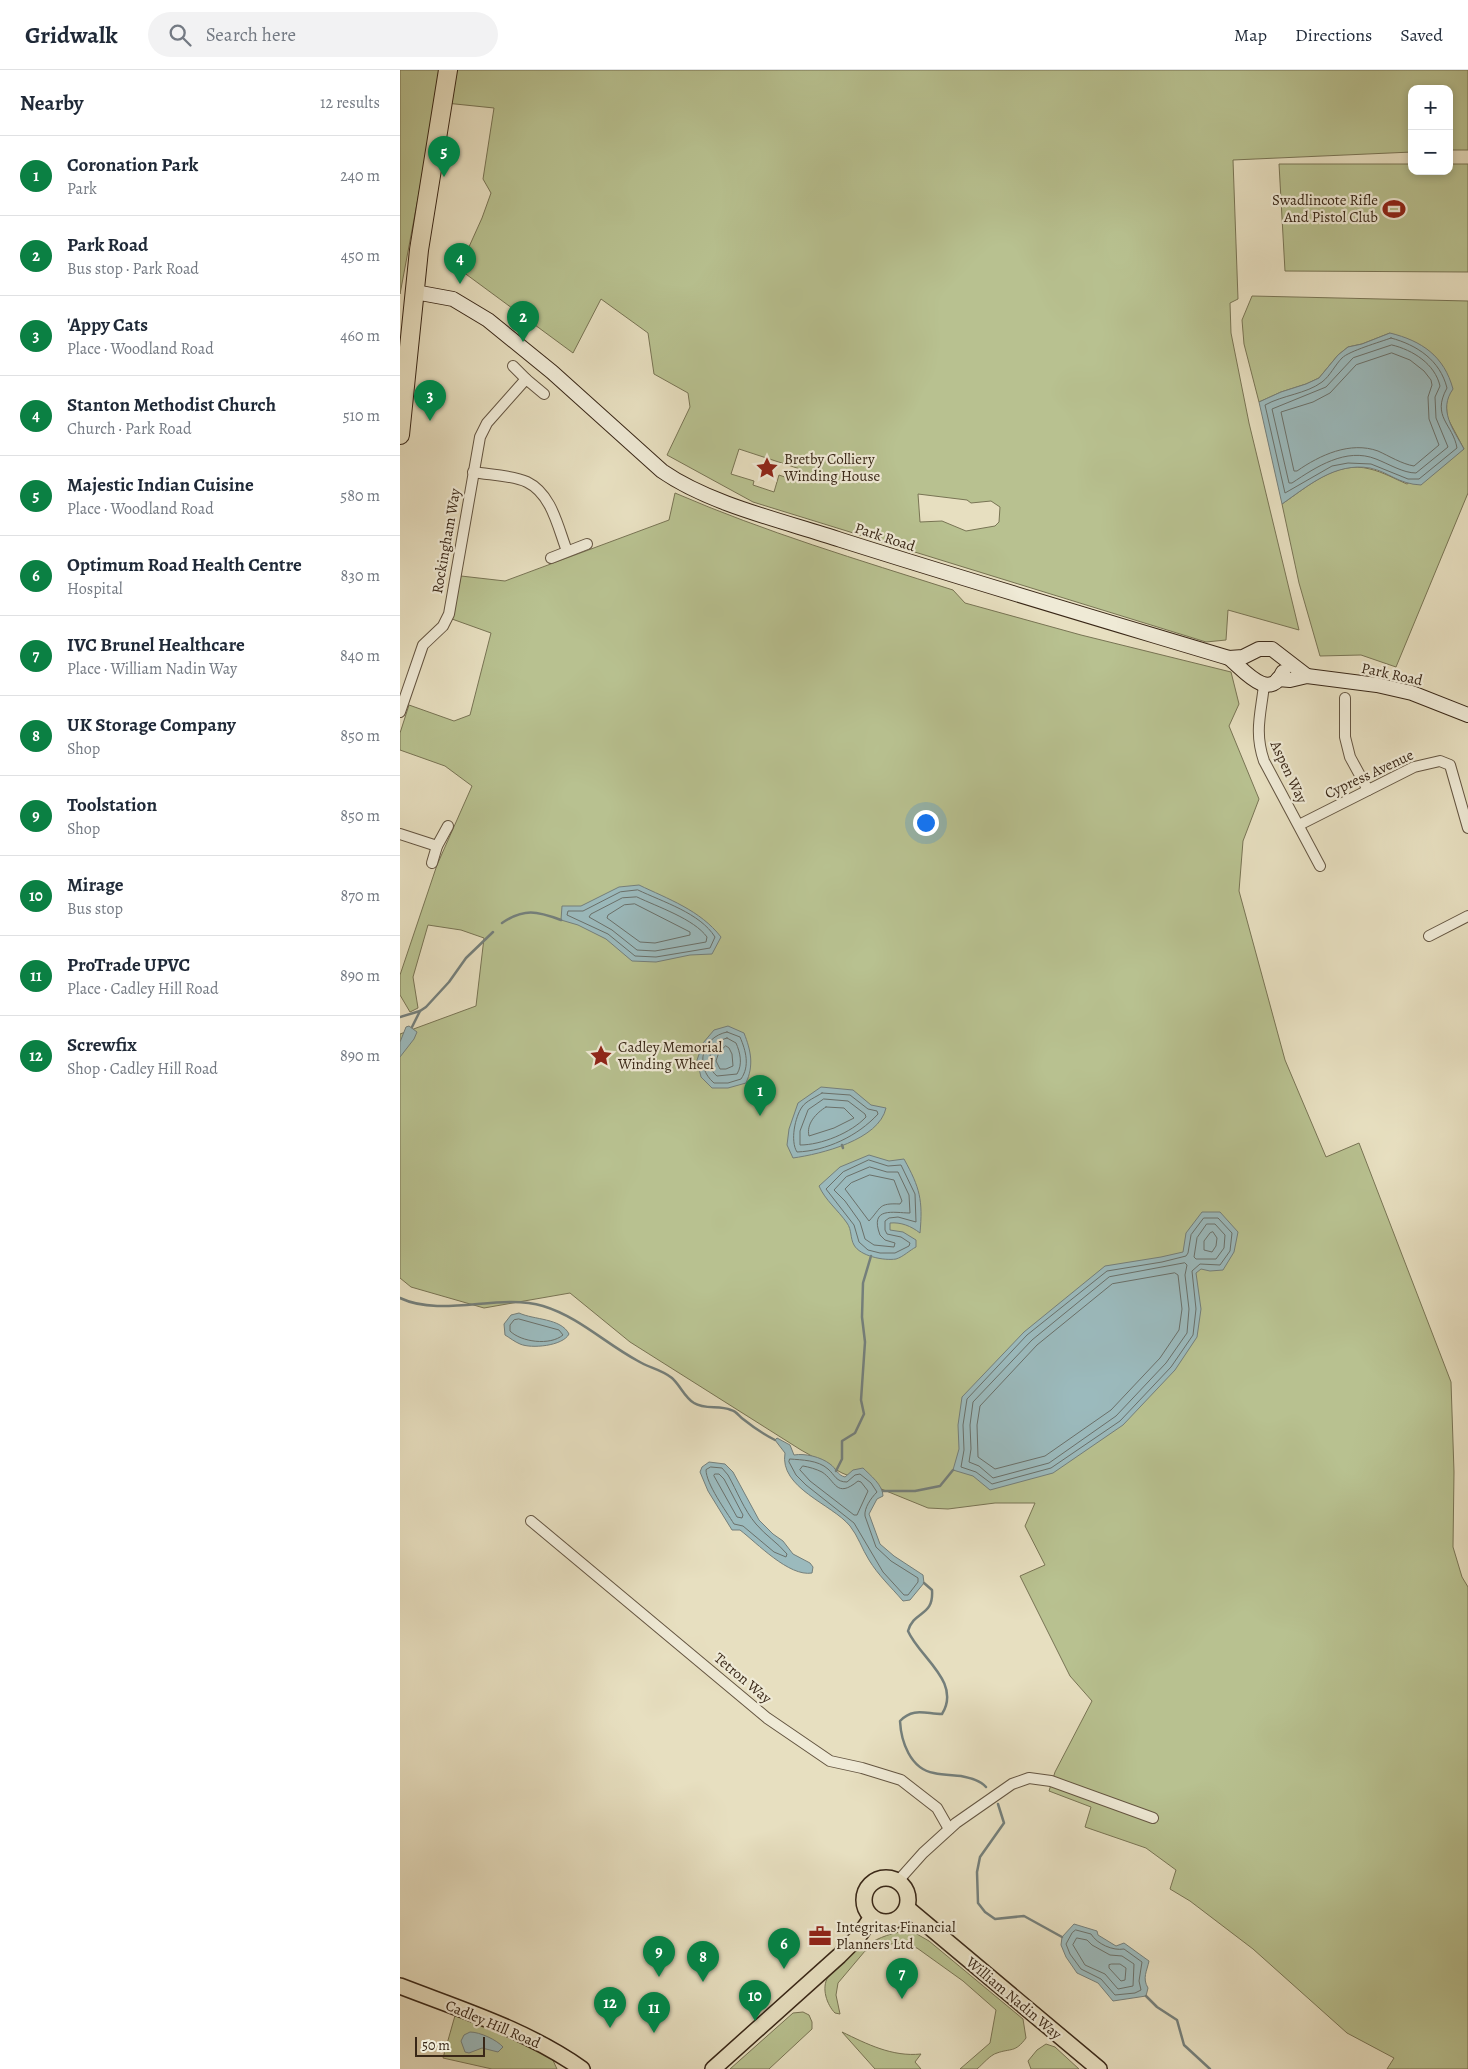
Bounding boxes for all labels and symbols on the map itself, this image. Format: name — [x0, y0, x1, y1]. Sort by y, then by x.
pin: 5 — [428, 136, 460, 177]
place label: Swadlincote Rifle And Pistol Club — [1272, 190, 1378, 227]
sports icon: Swadlincote Rifle And Pistol Club — [1381, 196, 1407, 222]
pin: 4 — [444, 243, 476, 284]
pin: 2 — [507, 301, 539, 342]
pin: 3 — [414, 380, 446, 421]
place label: Bretby Colliery Winding House — [783, 449, 880, 486]
place icon: Bretby Colliery Winding House — [754, 455, 780, 481]
street label: Rockingham Way — [427, 486, 465, 595]
street label: Park Road — [852, 518, 919, 556]
street label: Park Road — [1359, 658, 1425, 690]
street label: Aspen Way — [1265, 737, 1312, 807]
street label: Cypress Avenue — [1321, 745, 1417, 803]
your location — [913, 810, 939, 836]
place label: Cadley Memorial Winding Wheel — [617, 1037, 723, 1074]
place icon: Cadley Memorial Winding Wheel — [588, 1043, 614, 1069]
pin: 1 — [744, 1075, 776, 1116]
street label: Tetron Way — [710, 1648, 776, 1708]
place label: Integritas Financial Planners Ltd — [836, 1917, 956, 1954]
office icon: Integritas Financial Planners Ltd — [807, 1923, 833, 1949]
pin: 6 — [768, 1928, 800, 1969]
pin: 9 — [643, 1936, 675, 1977]
pin: 8 — [687, 1941, 719, 1982]
street label: William Nadin Way — [961, 1952, 1066, 2044]
pin: 7 — [886, 1958, 918, 1999]
pin: 10 — [739, 1980, 771, 2021]
pin: 12 — [594, 1987, 626, 2028]
pin: 11 — [638, 1992, 670, 2033]
street label: Cadley Hill Road — [442, 1995, 544, 2053]
scale bar — [415, 2034, 485, 2057]

